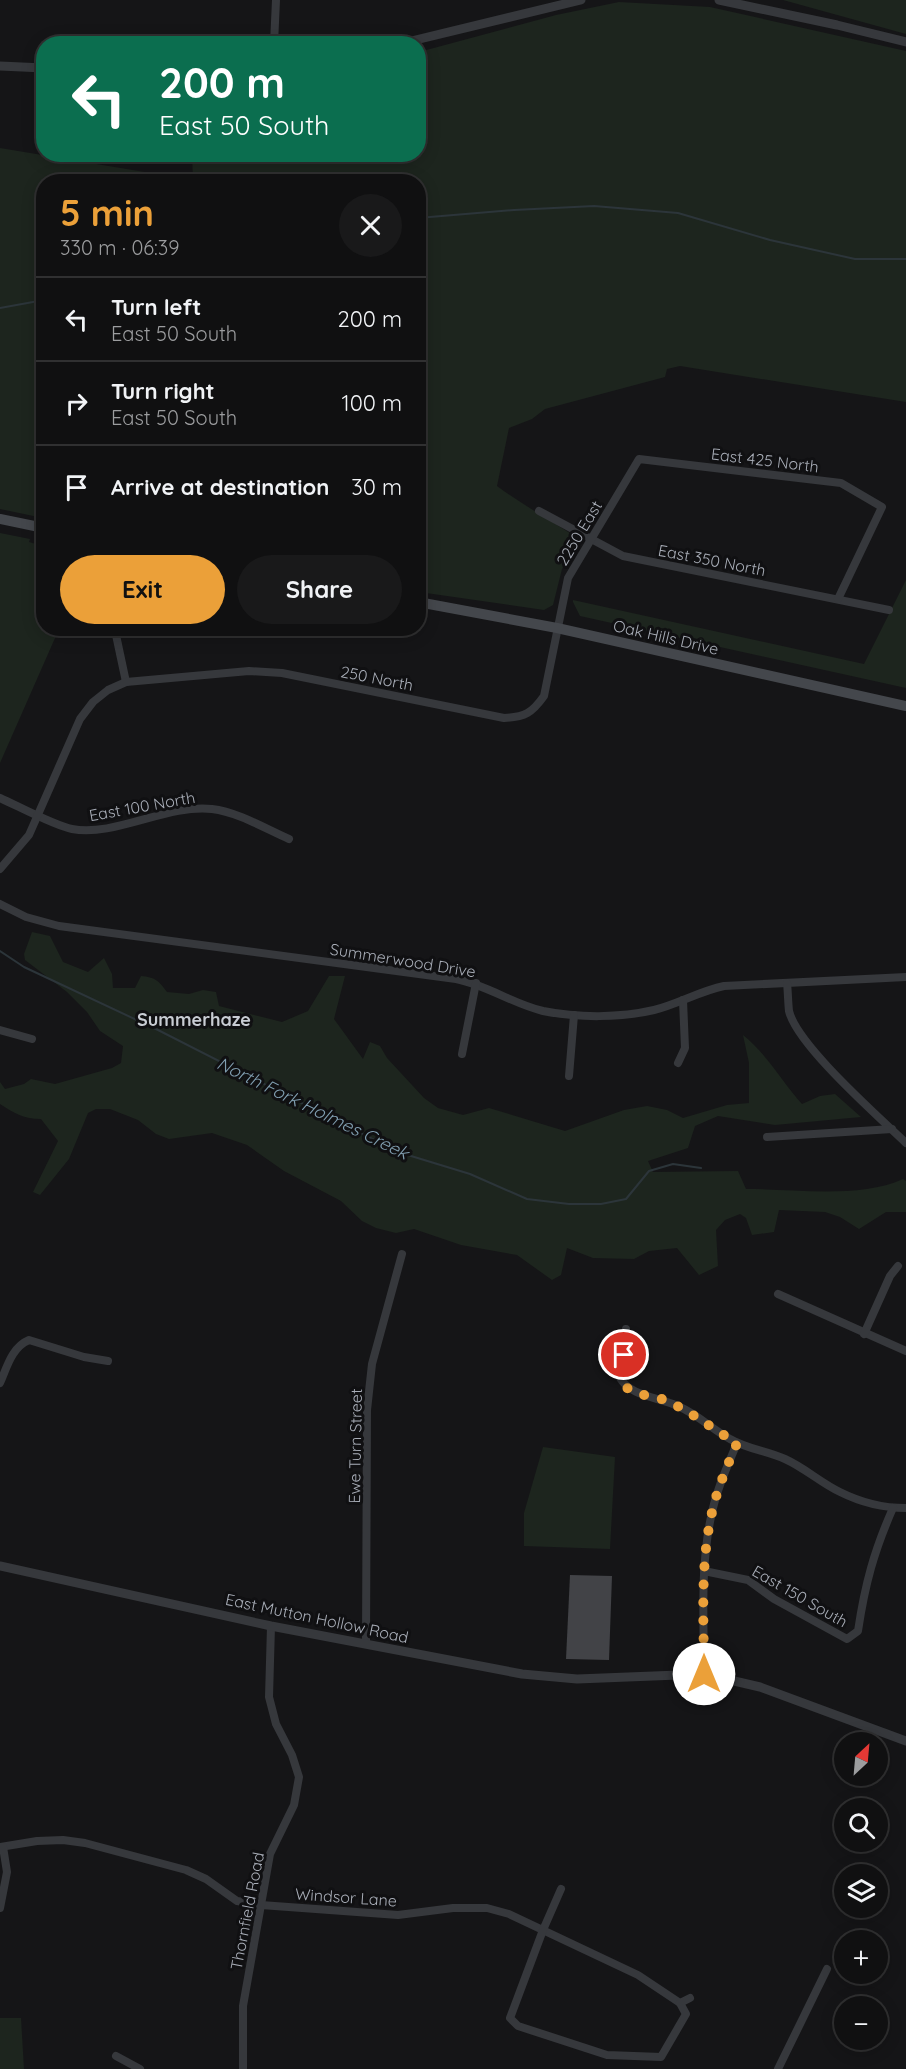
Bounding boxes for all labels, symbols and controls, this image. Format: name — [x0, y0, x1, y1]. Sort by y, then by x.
text: 200 m — [159, 56, 285, 109]
icon: left — [60, 60, 138, 138]
text: East 50 South — [159, 108, 329, 142]
text: 5 min — [60, 190, 154, 235]
button: close — [339, 194, 402, 257]
text: 330 m · 06:39 — [60, 235, 179, 260]
text: Turn left — [111, 293, 201, 321]
icon: left — [60, 303, 93, 336]
text: 200 m — [338, 305, 402, 333]
text: East 50 South — [111, 321, 237, 346]
text: Turn right — [111, 377, 215, 405]
icon: right — [60, 387, 93, 420]
text: 100 m — [342, 389, 402, 417]
text: East 50 South — [111, 405, 237, 430]
street label: East 425 North — [710, 443, 820, 477]
icon: arrive — [60, 471, 93, 504]
text: Arrive at destination — [111, 473, 329, 501]
text: 30 m — [351, 473, 402, 501]
street label: 2250 East — [552, 497, 606, 569]
street label: East 350 North — [657, 540, 767, 580]
button: Exit — [60, 555, 225, 624]
button: Share — [237, 555, 402, 624]
street label: Oak Hills Drive — [611, 615, 721, 659]
street label: 250 North — [339, 661, 415, 695]
street label: East 100 North — [87, 787, 197, 825]
street label: Summerwood Drive — [329, 939, 477, 981]
district label: Summerhaze — [137, 1008, 251, 1031]
water label: North Fork Holmes Creek — [213, 1052, 414, 1165]
pin — [598, 1329, 649, 1380]
icon: arrive — [607, 1338, 640, 1371]
street label: Ewe Turn Street — [344, 1388, 366, 1504]
street label: East 150 South — [749, 1561, 851, 1631]
street label: East Mutton Hollow Road — [224, 1589, 410, 1647]
position arrow — [672, 1642, 736, 1706]
north arrow — [834, 1732, 888, 1786]
map controls — [834, 1732, 888, 2050]
button: search — [834, 1798, 888, 1852]
street label: Thornfield Road — [226, 1851, 268, 1971]
button: layers — [834, 1864, 888, 1918]
street label: Windsor Lane — [294, 1883, 398, 1911]
button: + — [834, 1930, 888, 1984]
button: − — [834, 1996, 888, 2050]

